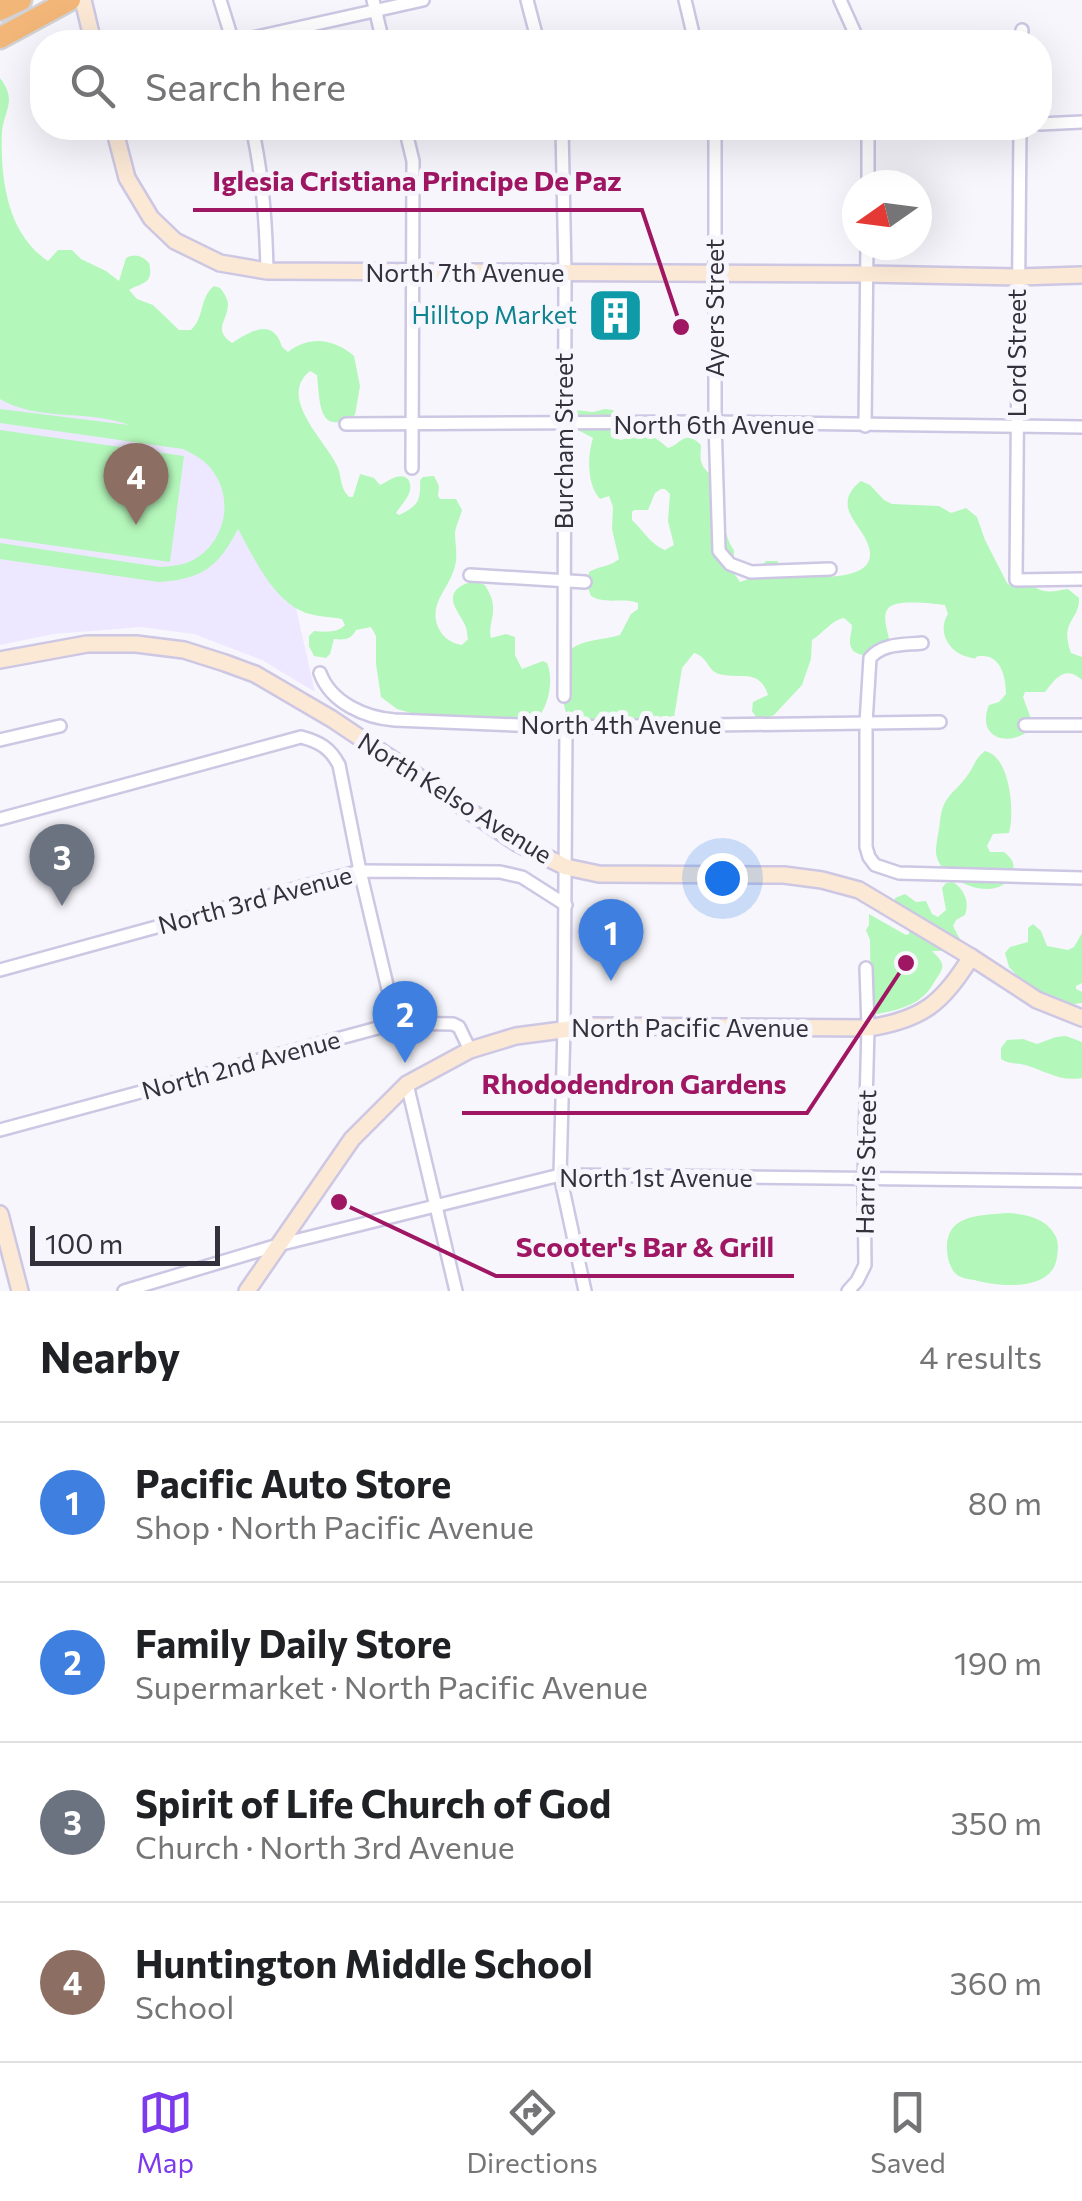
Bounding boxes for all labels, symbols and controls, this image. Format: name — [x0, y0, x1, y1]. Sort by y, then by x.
search box — [30, 30, 1052, 140]
icon: search — [65, 58, 120, 113]
text: Search here — [145, 62, 346, 109]
callout: Iglesia Cristiana Principe De Paz — [193, 152, 642, 210]
text: Iglesia Cristiana Principe De Paz — [212, 163, 622, 197]
north arrow — [842, 170, 932, 260]
street label: Ayers Street — [699, 239, 729, 377]
street label: North 7th Avenue — [365, 257, 565, 287]
building icon: Hilltop Market — [586, 285, 646, 345]
street label: Lord Street — [1001, 289, 1031, 417]
place label: Hilltop Market — [412, 299, 577, 329]
street label: Burcham Street — [548, 353, 578, 529]
street label: North 6th Avenue — [613, 409, 815, 439]
pin: 4 — [104, 442, 168, 525]
street label: North 4th Avenue — [521, 709, 721, 739]
street label: North Kelso Avenue — [353, 725, 558, 869]
pin: 3 — [30, 824, 94, 906]
your location — [697, 853, 748, 904]
street label: North 3rd Avenue — [154, 859, 355, 939]
pin: 1 — [578, 898, 644, 981]
pin: 2 — [372, 980, 438, 1063]
street label: North Pacific Avenue — [571, 1012, 809, 1042]
street label: North 2nd Avenue — [138, 1023, 343, 1105]
callout: Rhododendron Gardens — [462, 1055, 807, 1113]
text: Rhododendron Gardens — [481, 1066, 787, 1100]
street label: Harris Street — [849, 1089, 881, 1235]
street label: North 1st Avenue — [559, 1162, 753, 1192]
callout: Scooter's Bar & Grill — [496, 1218, 794, 1276]
scale bar — [30, 1221, 220, 1266]
text: 100 m — [45, 1226, 123, 1260]
text: Scooter's Bar & Grill — [516, 1229, 774, 1263]
text: Nearby — [40, 1330, 180, 1382]
text: 4 results — [919, 1336, 1042, 1376]
text: Pacific Auto Store — [135, 1459, 451, 1506]
text: 1 — [65, 1482, 80, 1522]
text: 80 m — [968, 1482, 1042, 1522]
text: Shop · North Pacific Avenue — [135, 1506, 534, 1546]
text: Family Daily Store — [135, 1619, 452, 1666]
text: 2 — [63, 1642, 82, 1682]
text: 190 m — [954, 1642, 1042, 1682]
text: Supermarket · North Pacific Avenue — [135, 1666, 648, 1706]
text: Spirit of Life Church of God — [135, 1779, 611, 1826]
text: 3 — [63, 1802, 82, 1842]
text: 350 m — [950, 1802, 1042, 1842]
text: Church · North 3rd Avenue — [135, 1826, 515, 1866]
text: Huntington Middle School — [135, 1939, 593, 1986]
text: 4 — [63, 1962, 82, 2002]
text: 360 m — [949, 1962, 1042, 2002]
text: School — [135, 1986, 234, 2026]
tab: Map — [136, 2085, 194, 2179]
tab: Directions — [466, 2085, 598, 2179]
tab: Saved — [870, 2085, 946, 2179]

